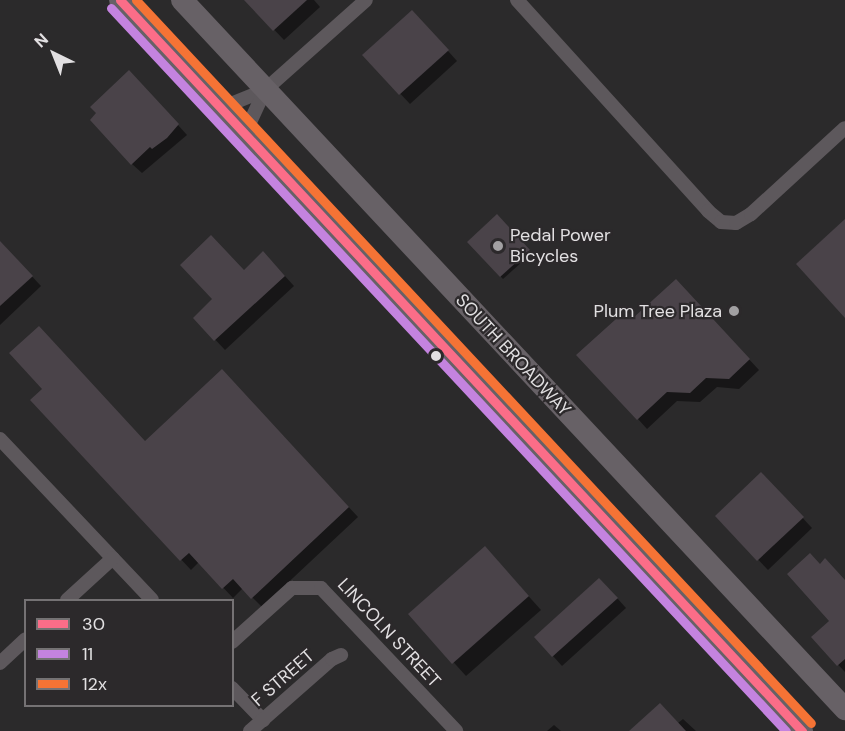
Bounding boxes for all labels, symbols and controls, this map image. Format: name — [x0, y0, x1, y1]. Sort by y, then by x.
north arrow — [24, 24, 84, 84]
text: N — [30, 29, 53, 52]
place label: Pedal Power Bicycles — [510, 225, 611, 268]
marker: Pedal Power Bicycles — [491, 239, 505, 253]
street label: SOUTH BROADWAY — [451, 289, 575, 421]
place label: Plum Tree Plaza — [593, 300, 722, 322]
marker: Plum Tree Plaza — [727, 304, 741, 318]
unlabelled marker — [430, 350, 442, 362]
street label: LINCOLN STREET — [333, 574, 445, 692]
legend — [24, 599, 234, 707]
text: 30 — [82, 612, 105, 636]
text: 11 — [82, 642, 93, 666]
street label: F STREET — [247, 645, 319, 711]
text: 12x — [82, 672, 107, 696]

